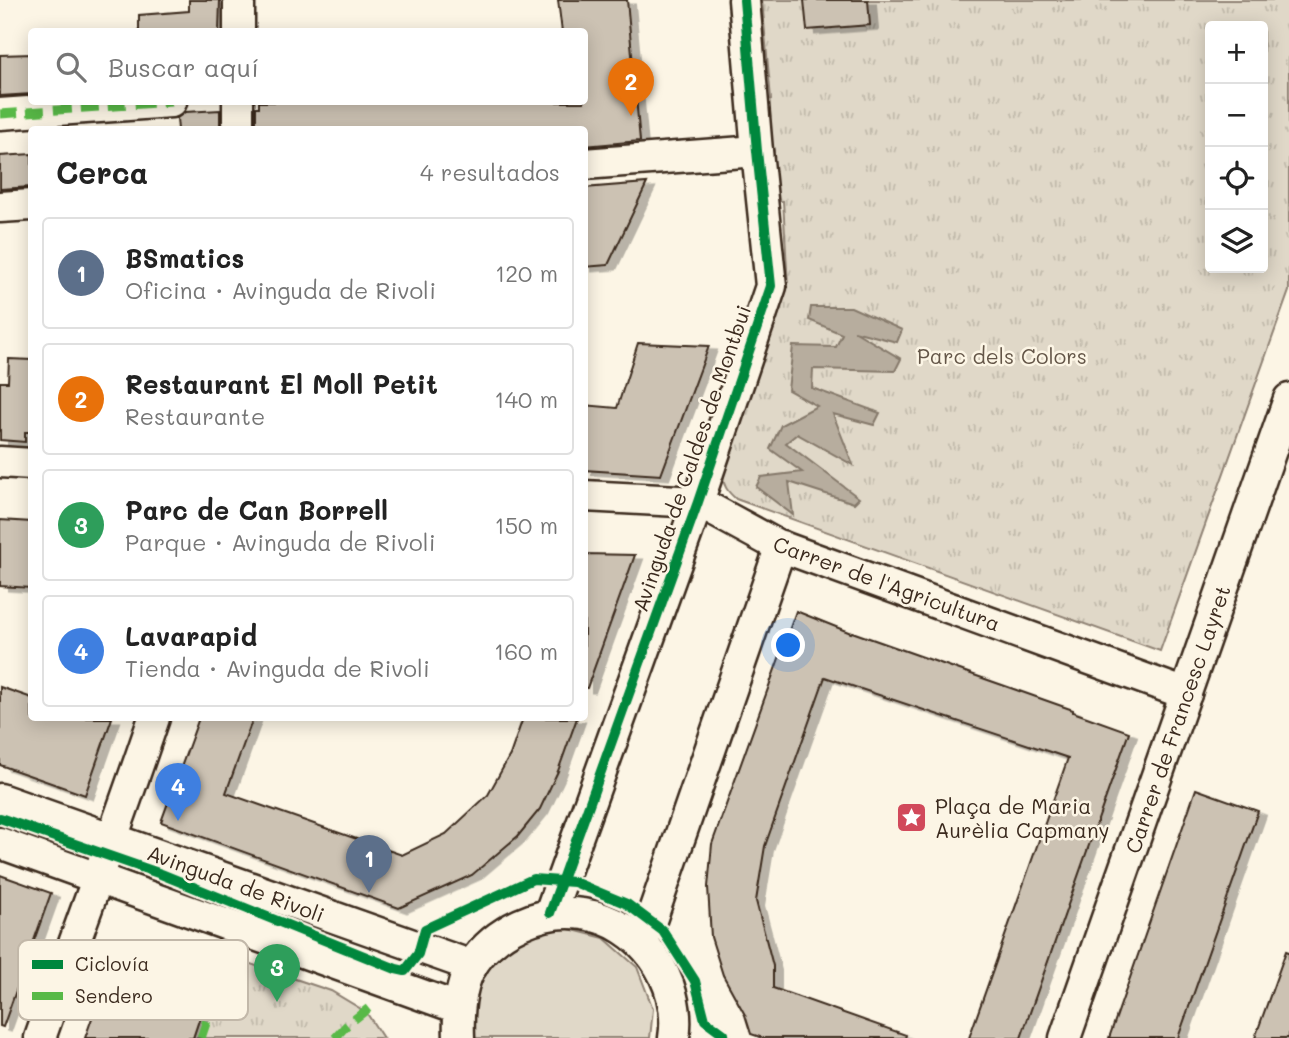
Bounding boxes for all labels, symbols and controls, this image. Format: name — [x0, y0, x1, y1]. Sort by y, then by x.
map controls — [1205, 21, 1268, 273]
button: + — [1205, 21, 1268, 84]
search box — [28, 28, 588, 105]
icon: search — [52, 48, 90, 86]
text: Buscar aquí — [108, 50, 259, 84]
pin: 2 — [608, 58, 654, 116]
button: − — [1205, 84, 1268, 147]
button: locate — [1205, 147, 1268, 210]
text: Cerca — [56, 152, 148, 192]
text: 4 resultados — [420, 157, 560, 187]
button: layers — [1205, 210, 1268, 273]
text: BSmatics — [125, 241, 244, 275]
text: 1 — [76, 258, 86, 288]
text: 120 m — [495, 258, 558, 288]
text: Oficina · Avinguda de Rivoli — [125, 275, 436, 305]
street label: Avinguda de Caldes de Montbui — [626, 301, 756, 615]
park label: Parc dels Colors — [917, 342, 1087, 369]
text: Restaurant El Moll Petit — [125, 367, 438, 401]
text: 2 — [75, 384, 87, 414]
text: 140 m — [494, 384, 558, 414]
text: Restaurante — [125, 401, 265, 431]
text: Parc de Can Borrell — [125, 493, 388, 527]
text: 3 — [74, 510, 88, 540]
text: 150 m — [494, 510, 558, 540]
text: Parque · Avinguda de Rivoli — [125, 527, 436, 557]
street label: Carrer de l'Agricultura — [770, 529, 1004, 637]
street label: Carrer de Francesc Layret — [1118, 581, 1236, 857]
text: Lavarapid — [125, 619, 257, 653]
your location — [771, 628, 805, 662]
text: 4 — [74, 636, 88, 666]
text: 160 m — [494, 636, 558, 666]
text: Tienda · Avinguda de Rivoli — [125, 653, 430, 683]
pin: 4 — [155, 763, 201, 821]
place label: Plaça de Maria Aurèlia Capmany — [935, 792, 1110, 843]
place icon: Plaça de Maria Aurèlia Capmany — [895, 800, 929, 834]
pin: 1 — [346, 835, 392, 893]
street label: Avinguda de Rivoli — [144, 838, 328, 928]
legend — [18, 940, 248, 1020]
pin: 3 — [254, 944, 300, 1002]
text: Ciclovía — [75, 951, 149, 976]
text: Sendero — [75, 983, 153, 1008]

